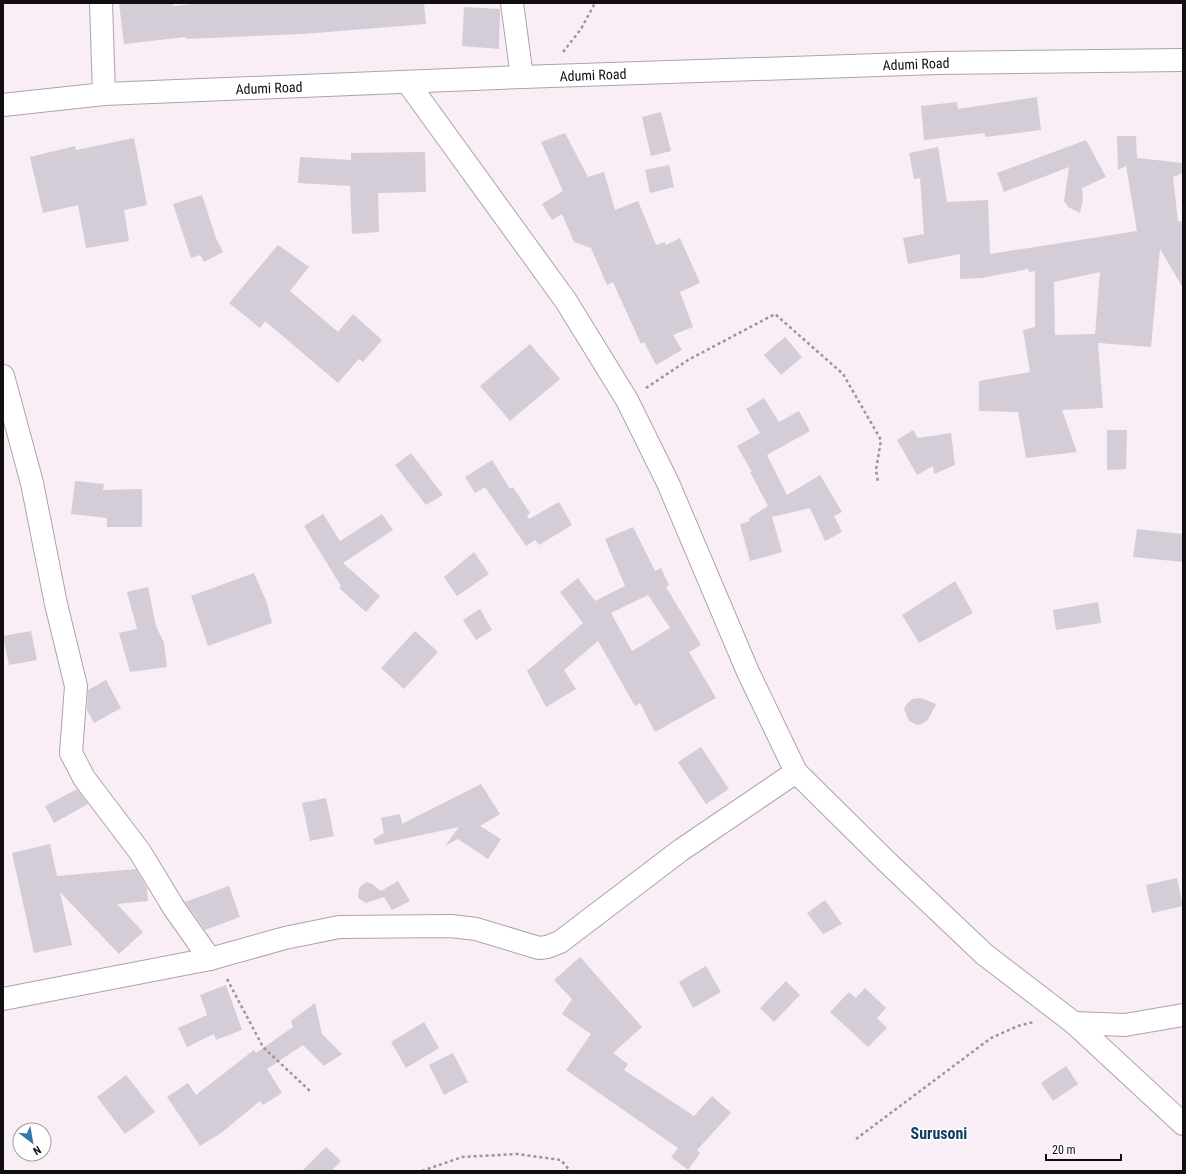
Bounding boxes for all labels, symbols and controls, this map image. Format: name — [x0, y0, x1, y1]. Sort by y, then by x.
street label: Adumi Road — [882, 55, 950, 73]
street label: Adumi Road — [559, 66, 627, 84]
street label: Adumi Road — [235, 79, 303, 97]
north arrow — [12, 1122, 52, 1162]
district label: Surusoni — [911, 1124, 967, 1143]
scale bar — [1046, 1136, 1121, 1162]
text: N — [30, 1143, 43, 1158]
text: 20 m — [1052, 1143, 1076, 1157]

